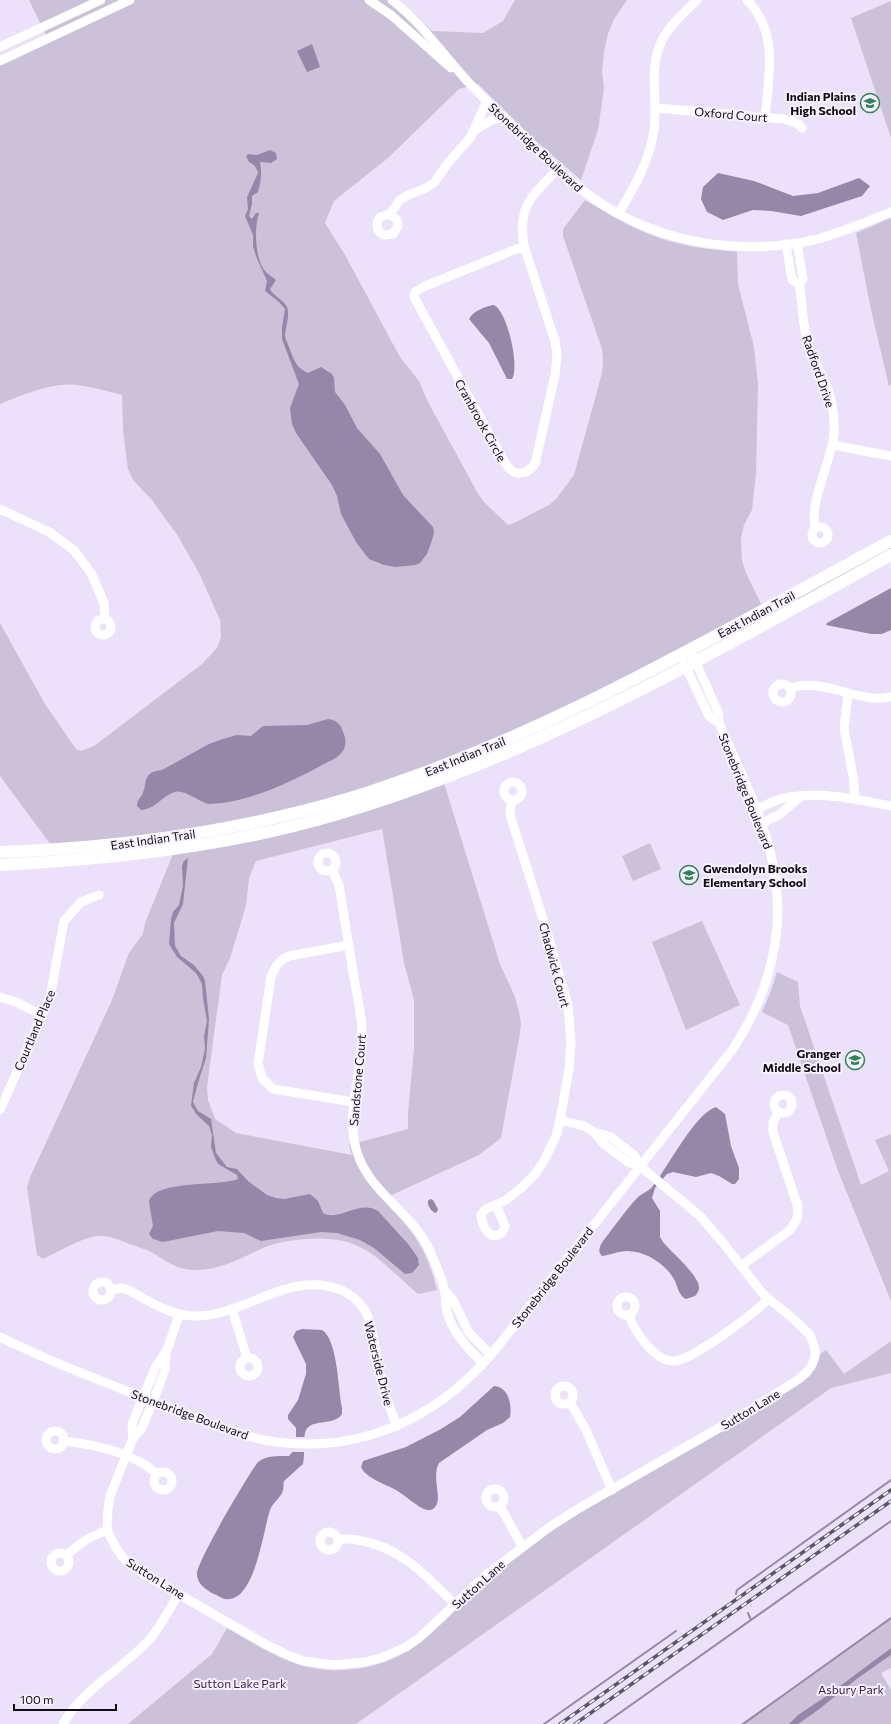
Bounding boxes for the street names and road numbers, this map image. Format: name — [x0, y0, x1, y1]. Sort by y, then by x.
street label: Stonebridge Boulevard — [486, 100, 586, 194]
street label: Oxford Court — [694, 104, 768, 124]
street label: Radford Drive — [800, 333, 838, 409]
street label: Cranbrook Circle — [453, 376, 509, 464]
street label: East Indian Trail — [715, 588, 797, 640]
street label: Stonebridge Boulevard — [716, 731, 776, 851]
street label: East Indian Trail — [423, 733, 507, 779]
street label: East Indian Trail — [110, 826, 196, 852]
street label: Chadwick Court — [537, 921, 573, 1009]
street label: Courtland Place — [11, 988, 57, 1072]
street label: Sandstone Court — [346, 1034, 368, 1126]
street label: Stonebridge Boulevard — [508, 1224, 596, 1330]
street label: Waterside Drive — [362, 1319, 396, 1407]
street label: Stonebridge Boulevard — [129, 1386, 251, 1442]
street label: Sutton Lane — [718, 1386, 782, 1432]
street label: Sutton Lane — [124, 1555, 188, 1601]
street label: Sutton Lane — [449, 1557, 507, 1611]

